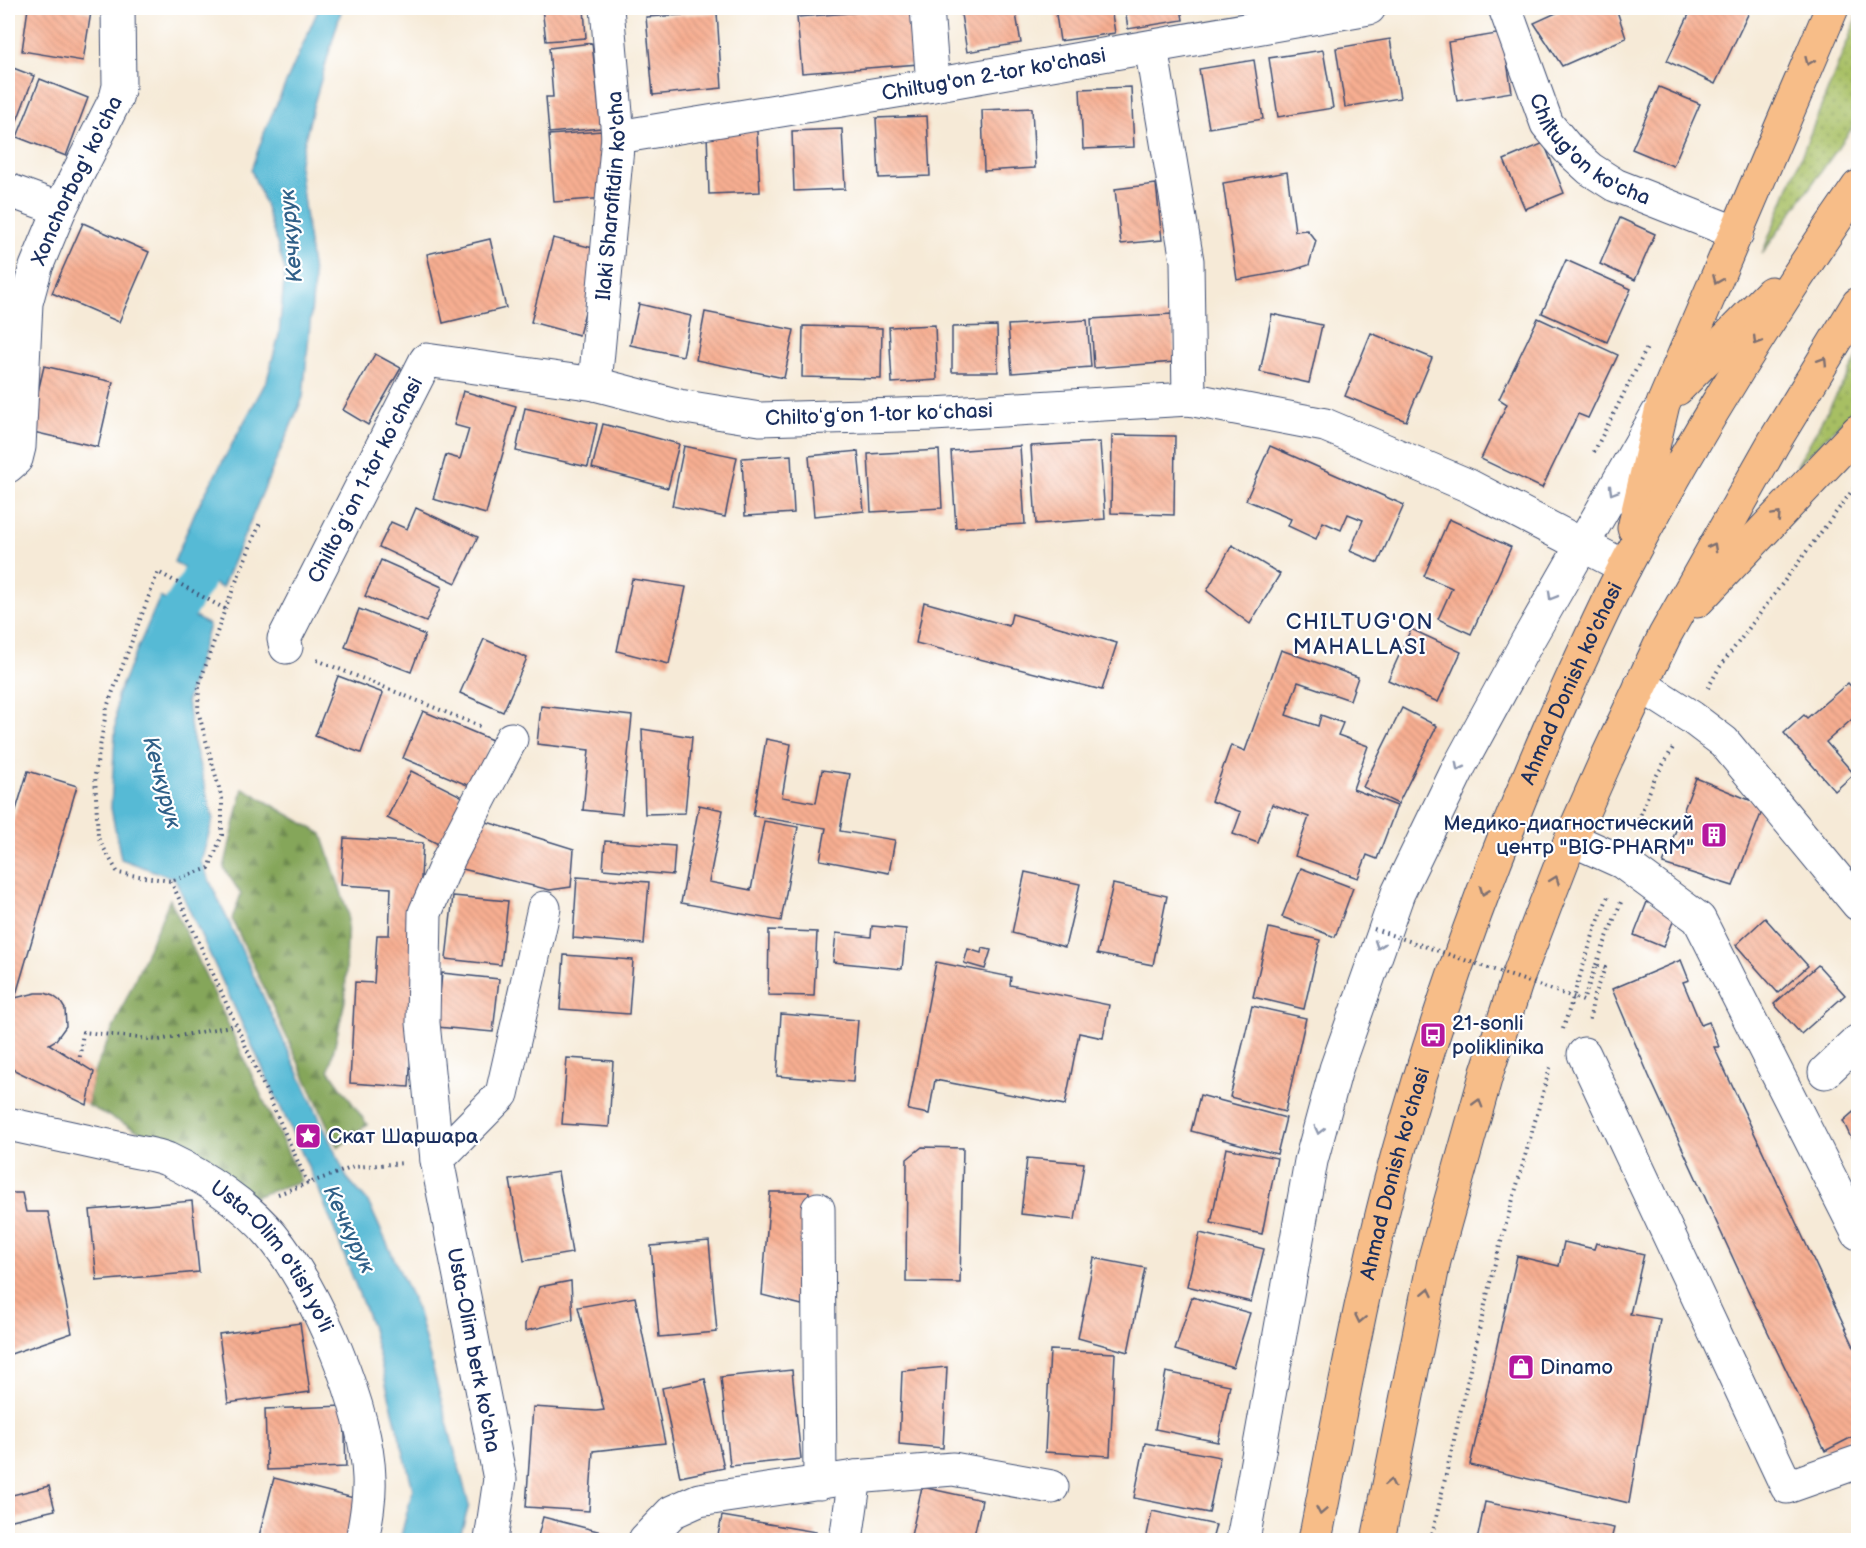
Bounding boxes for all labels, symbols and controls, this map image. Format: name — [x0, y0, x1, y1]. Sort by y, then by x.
street label: Chiltug'on 2-tor ko'chasi — [880, 43, 1108, 106]
one-way arrow — [1804, 55, 1816, 66]
street label: Ilaki Sharofitdin ko'cha — [591, 90, 631, 302]
street label: Chiltug'on ko'cha — [1524, 90, 1654, 211]
street label: Xonchorbog' ko'cha — [26, 92, 128, 270]
water label: Кечкурук — [274, 188, 309, 284]
one-way arrow — [1712, 273, 1724, 284]
one-way arrow — [1753, 335, 1765, 345]
one-way arrow — [1816, 357, 1828, 367]
street label: Chiltoʻgʻon 1-tor koʻchasi — [303, 373, 428, 588]
street label: Chiltoʻgʻon 1-tor koʻchasi — [765, 398, 993, 431]
one-way arrow — [1608, 485, 1620, 495]
one-way arrow — [1770, 513, 1781, 523]
one-way arrow — [1706, 543, 1717, 553]
street label: Ahmad Donish ko'chasi — [1515, 578, 1628, 788]
one-way arrow — [1548, 590, 1559, 600]
district label: CHILTUG'ON MAHALLASI — [1286, 609, 1434, 661]
water label: Кечкурук — [136, 734, 187, 832]
one-way arrow — [1455, 761, 1466, 772]
place label: Медико-диагностический центр "BIG-PHARM" — [1443, 811, 1694, 860]
building icon: Медико-диагностический центр "BIG-PHARM" — [1699, 820, 1729, 850]
one-way arrow — [1548, 875, 1560, 886]
one-way arrow — [1479, 885, 1492, 896]
one-way arrow — [1374, 939, 1387, 950]
place label: 21-sonli poliklinika — [1452, 1011, 1544, 1060]
bus stop icon: 21-sonli poliklinika — [1418, 1020, 1448, 1050]
street label: Ahmad Donish ko'chasi — [1355, 1065, 1435, 1282]
one-way arrow — [1471, 1099, 1483, 1109]
place icon: Скат Шаршара — [293, 1121, 323, 1151]
place label: Скат Шаршара — [328, 1124, 479, 1149]
one-way arrow — [1314, 1125, 1327, 1135]
street label: Usta-Olim o'tish yo'li — [206, 1175, 339, 1336]
water label: Кечкурук — [317, 1181, 381, 1278]
street label: Usta-Olim berk ko'cha — [441, 1246, 506, 1455]
one-way arrow — [1421, 1287, 1434, 1297]
one-way arrow — [1354, 1314, 1367, 1324]
shop icon: Dinamo — [1506, 1352, 1536, 1382]
place label: Dinamo — [1540, 1355, 1613, 1380]
one-way arrow — [1383, 1478, 1396, 1488]
one-way arrow — [1315, 1505, 1328, 1515]

